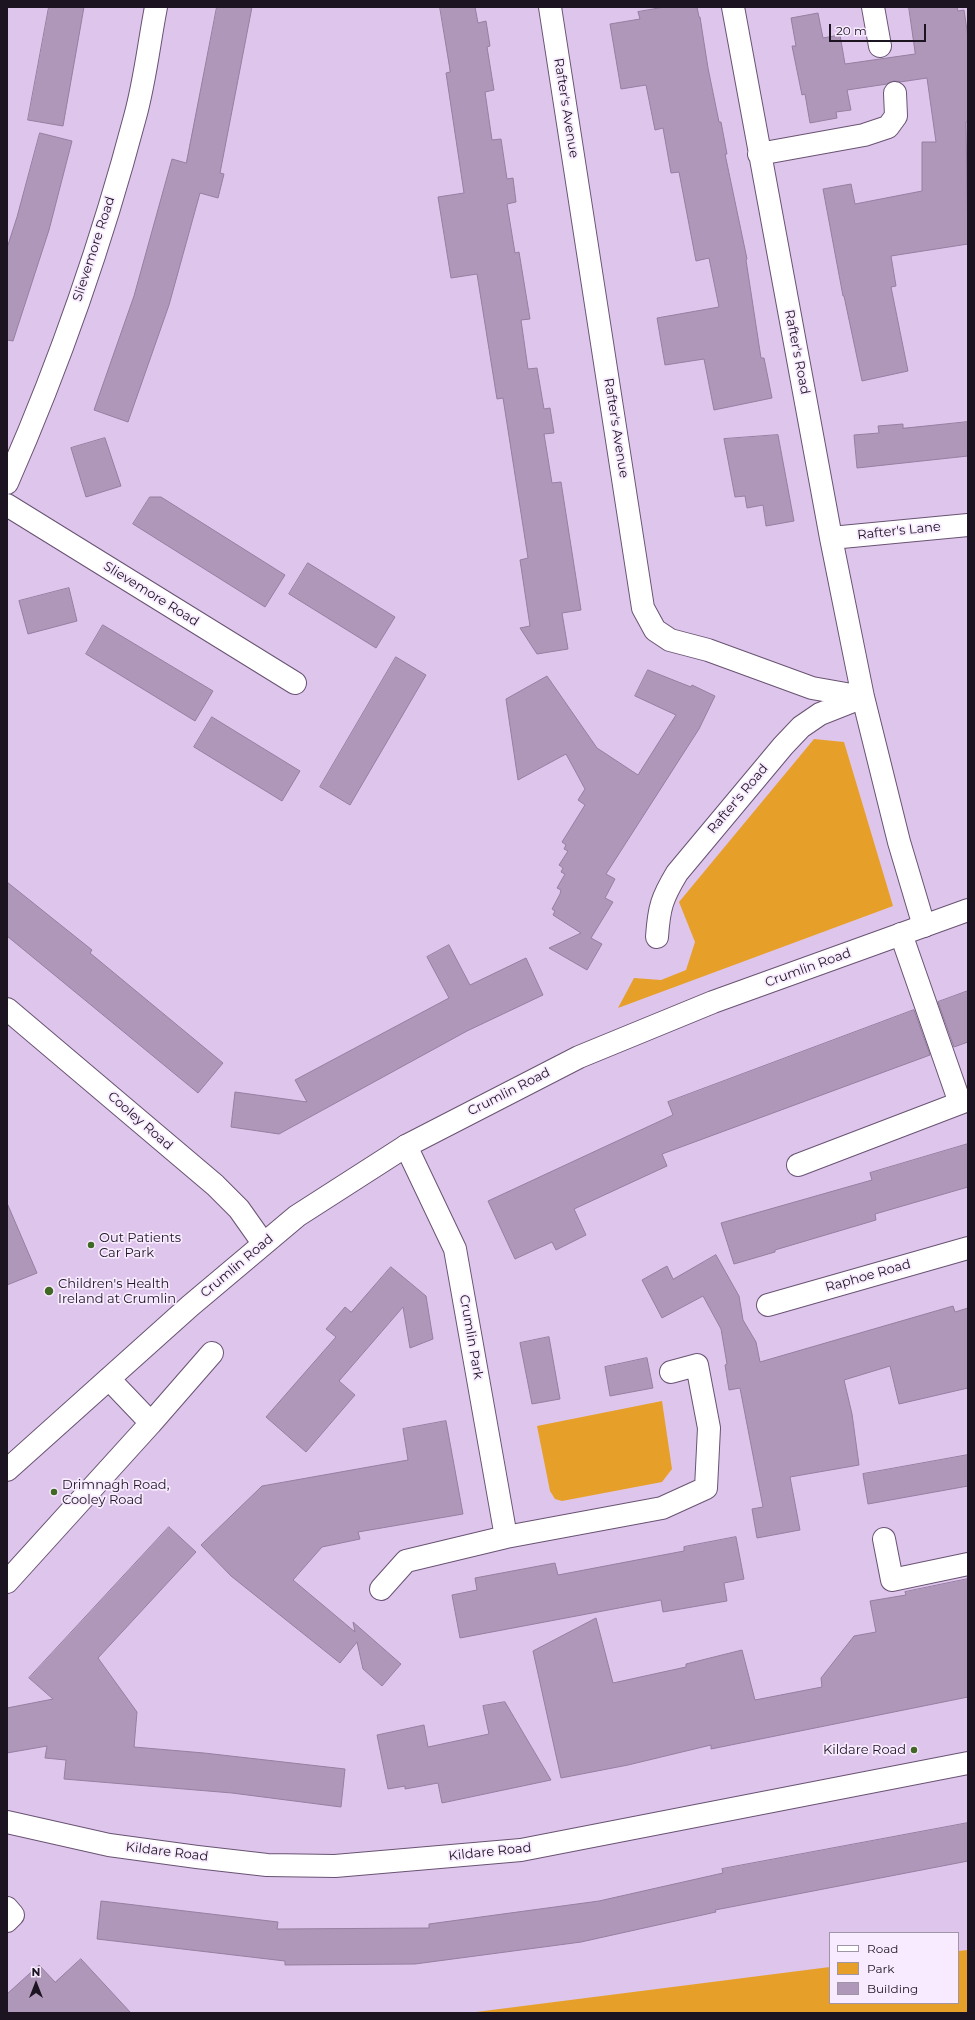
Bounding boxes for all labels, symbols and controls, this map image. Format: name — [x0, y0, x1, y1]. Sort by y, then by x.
scale bar — [831, 16, 928, 42]
text: 20 m — [836, 23, 867, 38]
street label: Rafter's Avenue — [550, 57, 582, 159]
street label: Slievemore Road — [70, 194, 118, 304]
street label: Rafter's Road — [781, 308, 813, 396]
street label: Rafter's Avenue — [600, 377, 632, 479]
street label: Rafter's Lane — [856, 519, 942, 543]
street label: Slievemore Road — [100, 558, 202, 630]
street label: Rafter's Road — [704, 761, 772, 837]
street label: Crumlin Road — [763, 945, 853, 991]
street label: Crumlin Road — [465, 1065, 553, 1119]
street label: Cooley Road — [104, 1089, 176, 1153]
place label: Out Patients Car Park — [99, 1230, 181, 1261]
street label: Crumlin Road — [197, 1231, 277, 1301]
marker: Out Patients Car Park — [86, 1240, 96, 1250]
street label: Raphoe Road — [824, 1256, 912, 1296]
place label: Children's Health Ireland at Crumlin — [58, 1276, 176, 1307]
marker: Children's Health Ireland at Crumlin — [43, 1285, 55, 1297]
street label: Crumlin Park — [456, 1293, 486, 1381]
place label: Drimnagh Road, Cooley Road — [62, 1477, 169, 1508]
marker: Drimnagh Road, Cooley Road — [49, 1487, 59, 1497]
place label: Kildare Road — [823, 1742, 906, 1758]
marker: Kildare Road — [909, 1745, 919, 1755]
street label: Kildare Road — [125, 1839, 209, 1865]
street label: Kildare Road — [448, 1840, 532, 1864]
legend — [829, 1932, 959, 2004]
text: Road — [867, 1941, 898, 1956]
text: Park — [867, 1961, 894, 1976]
north arrow — [16, 1964, 56, 2004]
text: N — [32, 1965, 40, 1979]
text: Building — [867, 1981, 918, 1996]

